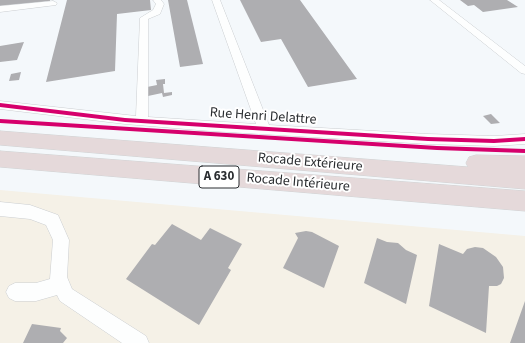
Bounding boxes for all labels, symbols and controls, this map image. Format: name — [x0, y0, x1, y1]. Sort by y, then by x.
street label: Rue Henri Delattre — [209, 105, 317, 129]
street label: Rocade Extérieure — [257, 150, 363, 176]
road number: A 630 — [199, 166, 239, 188]
street label: Rocade Intérieure — [246, 170, 350, 196]

